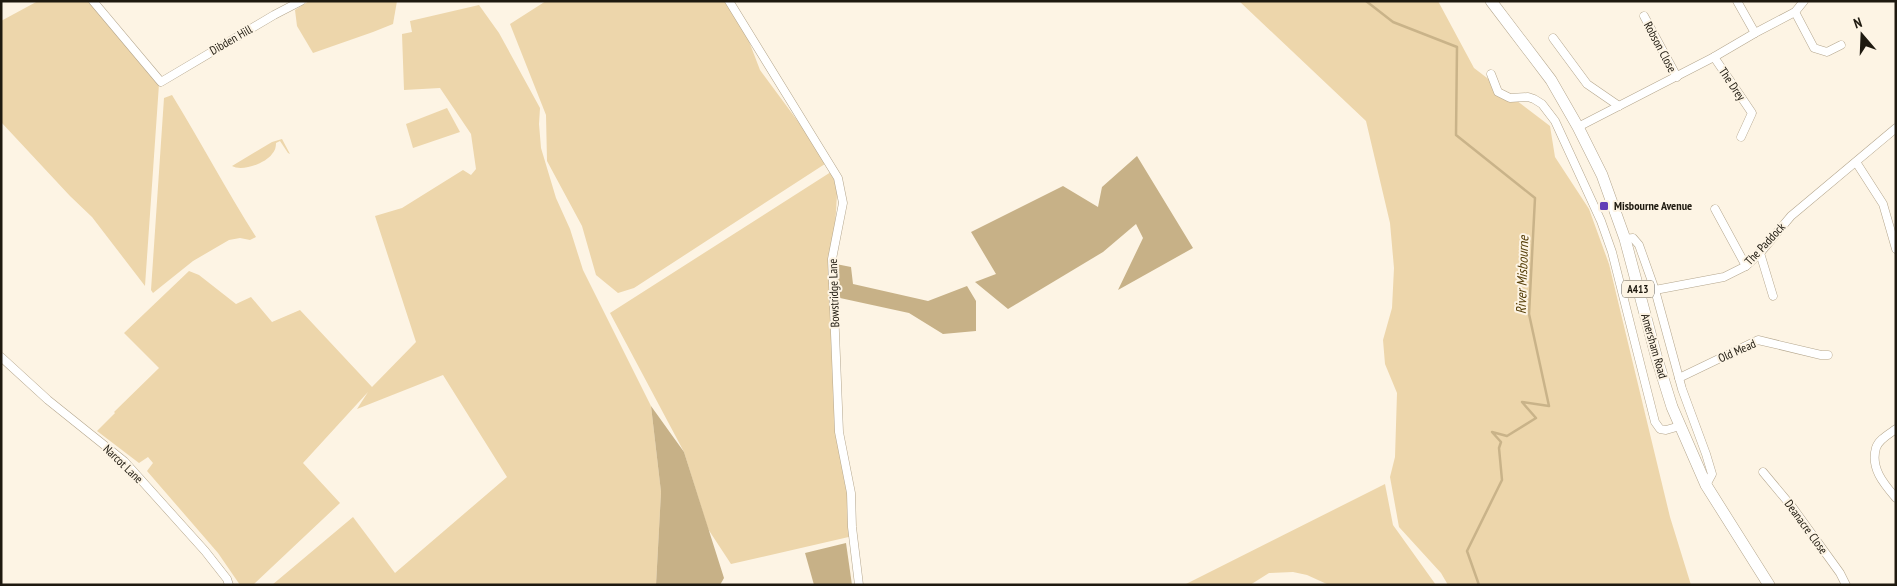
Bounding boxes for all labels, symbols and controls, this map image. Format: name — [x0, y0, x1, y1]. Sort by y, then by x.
north arrow — [1837, 10, 1887, 60]
text: N — [1851, 13, 1864, 32]
street label: Robson Close — [1641, 19, 1680, 75]
street label: Dibden Hill — [207, 21, 255, 58]
street label: The Drey — [1716, 64, 1749, 104]
place label: Misbourne Avenue — [1614, 198, 1692, 213]
marker: Misbourne Avenue — [1598, 200, 1610, 212]
street label: The Paddock — [1741, 219, 1788, 268]
water label: River Misbourne — [1512, 234, 1532, 315]
street label: Bowstridge Lane — [825, 258, 842, 328]
road number: A413 — [1622, 280, 1654, 298]
street label: Amersham Road — [1638, 312, 1671, 380]
street label: Old Mead — [1716, 336, 1758, 365]
street label: Narcot Lane — [100, 441, 146, 486]
street label: Deanacre Close — [1782, 497, 1831, 557]

